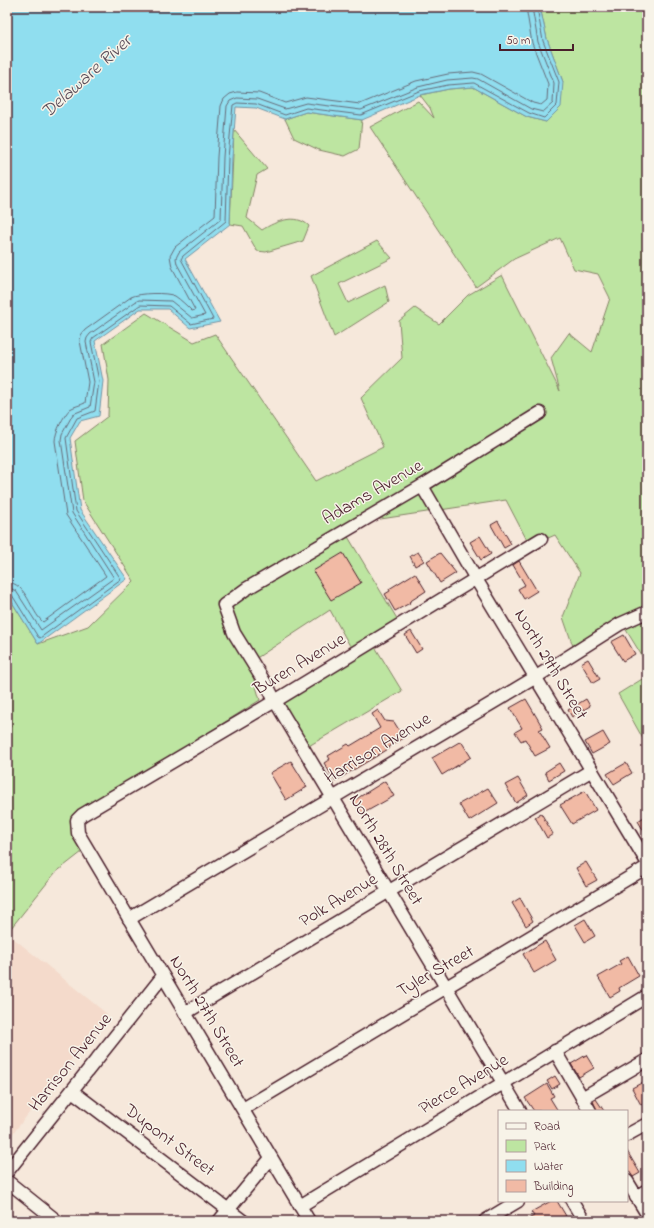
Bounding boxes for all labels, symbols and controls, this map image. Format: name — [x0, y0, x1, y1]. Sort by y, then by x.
scale bar — [500, 26, 573, 52]
water label: Delaware River — [36, 27, 140, 125]
text: 50 m — [506, 32, 530, 50]
street label: Adams Avenue — [318, 453, 429, 532]
street label: North 29th Street — [507, 605, 593, 725]
street label: Buren Avenue — [248, 627, 352, 703]
street label: Harrison Avenue — [320, 706, 437, 791]
street label: North 28th Street — [341, 789, 429, 911]
street label: Polk Avenue — [295, 867, 384, 935]
street label: Tyler Street — [393, 939, 479, 1005]
street label: North 27th Street — [162, 951, 250, 1073]
street label: Harrison Avenue — [23, 1007, 120, 1118]
street label: Pierce Avenue — [414, 1047, 515, 1122]
street label: Dupont Street — [117, 1098, 220, 1184]
legend — [498, 1110, 628, 1202]
text: Road — [534, 1118, 560, 1136]
text: Park — [534, 1138, 556, 1156]
text: Water — [534, 1158, 563, 1176]
text: Building — [533, 1178, 573, 1197]

